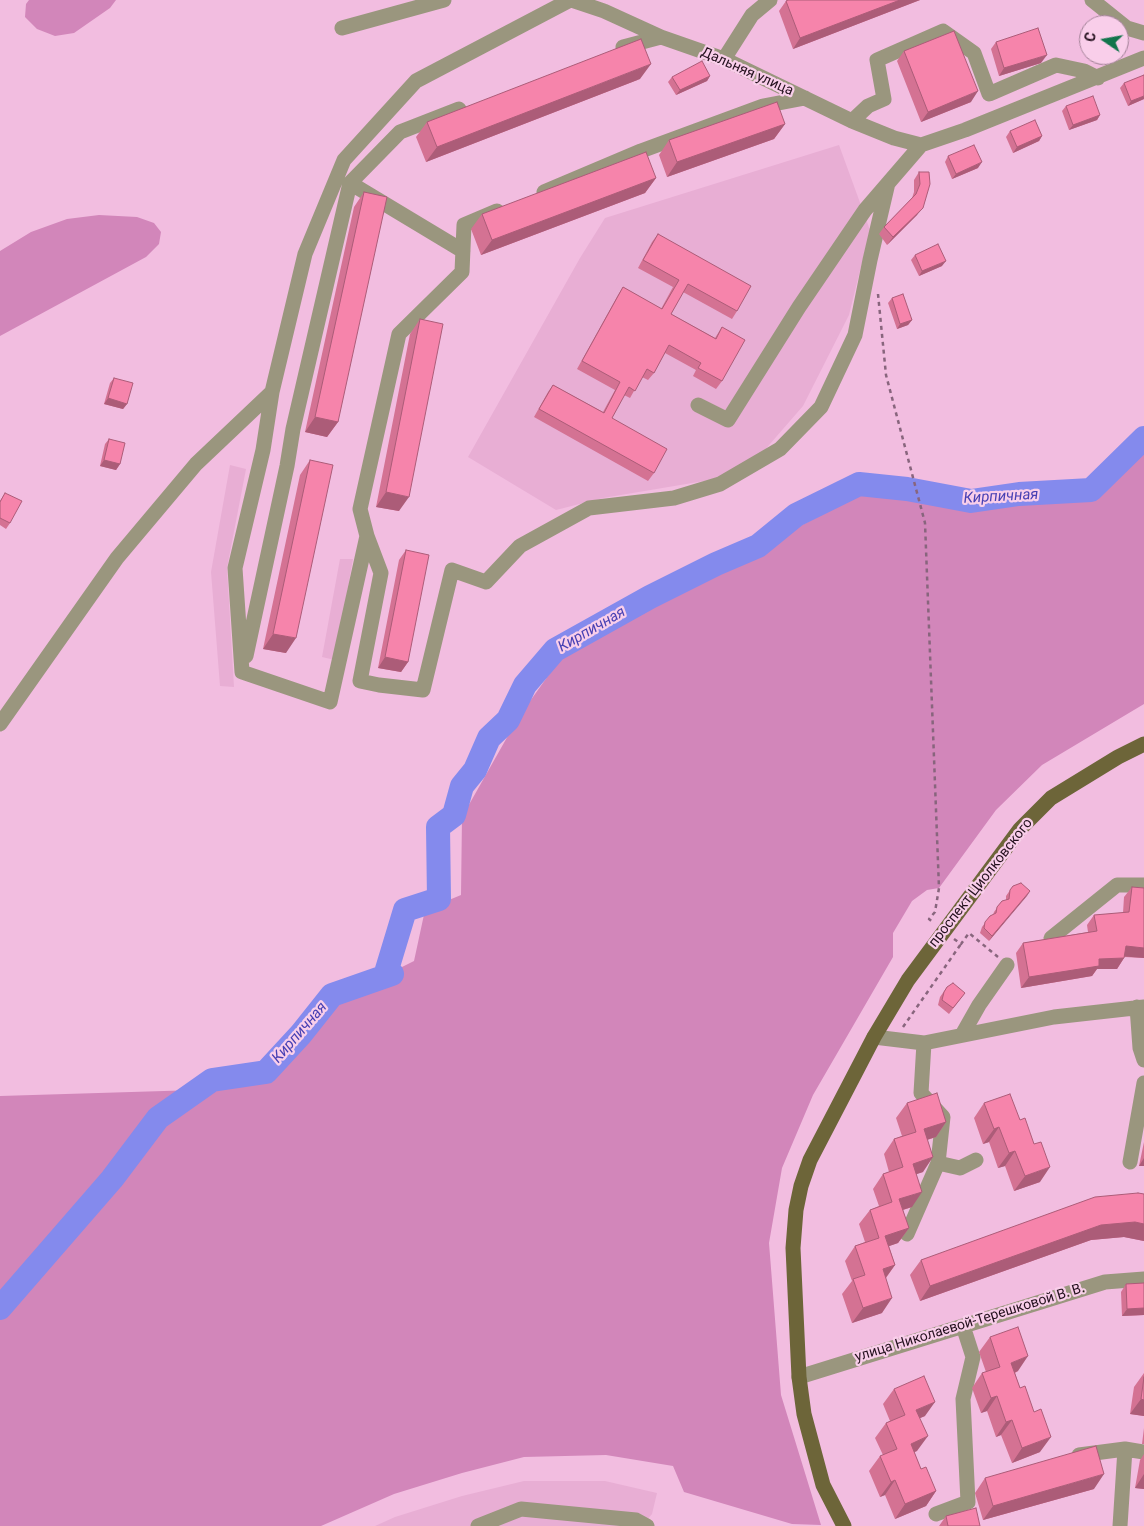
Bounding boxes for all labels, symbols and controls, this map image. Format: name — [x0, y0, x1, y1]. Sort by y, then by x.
north arrow — [1079, 15, 1129, 65]
text: С — [1082, 31, 1099, 43]
street label: Дальняя улица — [698, 44, 796, 100]
water label: Кирпичная — [963, 486, 1039, 508]
water label: Кирпичная — [555, 604, 629, 656]
street label: проспект Циолковского — [926, 815, 1036, 951]
water label: Кирпичная — [269, 999, 331, 1067]
street label: улица Николаевой-Терешковой В. В. — [853, 1280, 1087, 1366]

